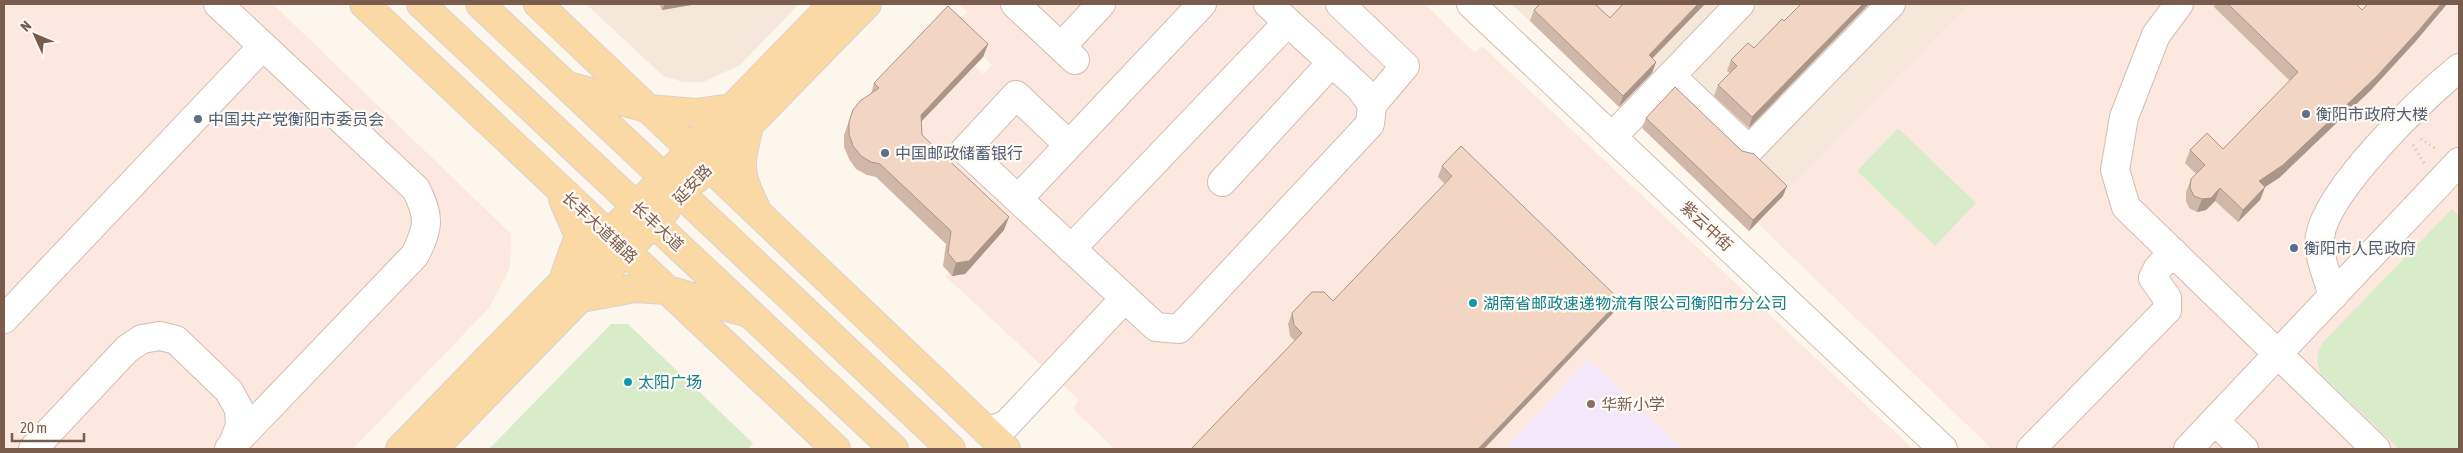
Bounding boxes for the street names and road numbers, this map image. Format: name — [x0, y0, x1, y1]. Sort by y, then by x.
street label: 延安路 — [669, 160, 715, 208]
street label: 长丰大道辅路 — [559, 188, 641, 266]
street label: 长丰大道 — [628, 198, 688, 254]
street label: 紫云中街 — [1677, 198, 1737, 254]

